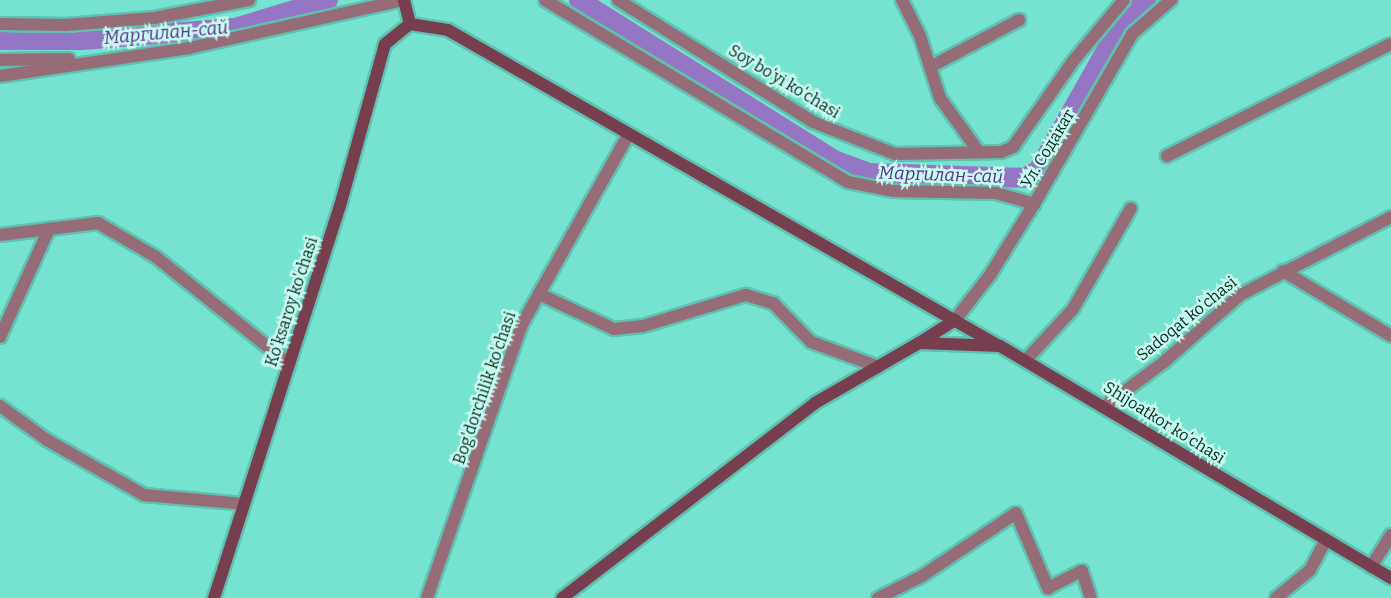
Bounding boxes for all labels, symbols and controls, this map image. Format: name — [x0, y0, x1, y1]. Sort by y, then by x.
water label: Маргилан-сай — [103, 17, 229, 49]
street label: Soy boʻyi koʻchasi — [725, 41, 843, 123]
street label: Ул. Содакат — [1017, 106, 1079, 192]
water label: Маргилан-сай — [878, 162, 1004, 188]
street label: Ko'ksaroy ko'chasi — [262, 235, 322, 369]
street label: Sadoqat koʻchasi — [1133, 273, 1241, 365]
street label: Bog'dorchilik ko'chasi — [450, 309, 520, 467]
street label: Shijoatkor koʻchasi — [1100, 378, 1228, 468]

